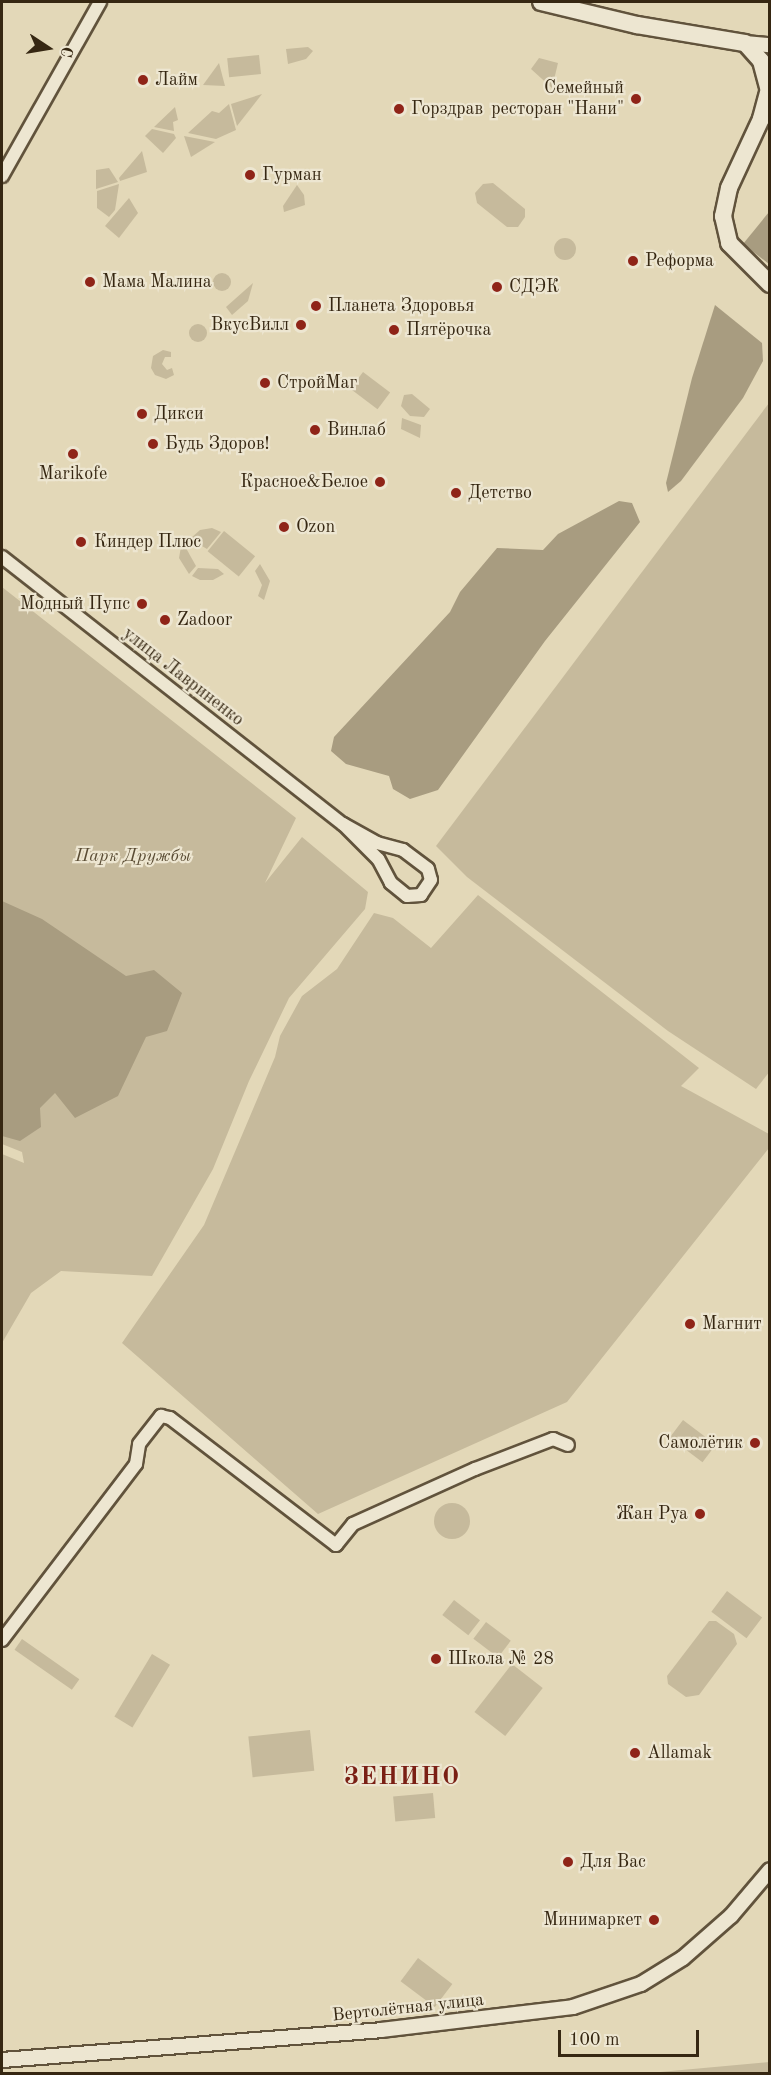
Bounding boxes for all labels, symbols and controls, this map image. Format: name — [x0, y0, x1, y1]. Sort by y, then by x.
north arrow — [18, 18, 78, 78]
text: С — [57, 45, 75, 59]
place label: Лайм — [155, 69, 198, 91]
marker: Лайм — [136, 73, 150, 87]
place label: Семейный ресторан "Нани" — [491, 78, 624, 121]
marker: Семейный ресторан "Нани" — [629, 92, 643, 106]
place label: Горздрав — [411, 98, 483, 120]
marker: Горздрав — [392, 102, 406, 116]
place label: Гурман — [262, 164, 322, 186]
marker: Гурман — [243, 168, 257, 182]
place label: Реформа — [645, 250, 714, 272]
marker: Реформа — [626, 254, 640, 268]
place label: Мама Малина — [102, 271, 212, 293]
marker: Мама Малина — [83, 275, 97, 289]
place label: СДЭК — [509, 276, 559, 298]
marker: СДЭК — [490, 280, 504, 294]
place label: Планета Здоровья — [328, 295, 474, 317]
marker: Планета Здоровья — [309, 299, 323, 313]
place label: ВкусВилл — [211, 314, 289, 336]
marker: ВкусВилл — [294, 318, 308, 332]
place label: Пятёрочка — [406, 319, 491, 341]
marker: Пятёрочка — [387, 323, 401, 337]
place label: СтройМаг — [277, 372, 357, 394]
marker: СтройМаг — [258, 376, 272, 390]
place label: Дикси — [154, 403, 204, 425]
marker: Дикси — [135, 407, 149, 421]
place label: Винлаб — [327, 419, 386, 441]
marker: Винлаб — [308, 423, 322, 437]
place label: Будь Здоров! — [165, 433, 270, 455]
marker: Будь Здоров! — [146, 437, 160, 451]
marker: Marikofe — [66, 447, 80, 461]
place label: Marikofe — [39, 463, 107, 485]
place label: Красное&Белое — [240, 471, 368, 493]
marker: Красное&Белое — [373, 475, 387, 489]
place label: Детство — [468, 482, 532, 504]
marker: Детство — [449, 486, 463, 500]
place label: Ozon — [296, 516, 335, 538]
marker: Ozon — [277, 520, 291, 534]
place label: Киндер Плюс — [94, 531, 201, 553]
marker: Киндер Плюс — [72, 533, 90, 551]
place label: Модный Пупс — [20, 593, 130, 615]
marker: Модный Пупс — [135, 597, 149, 611]
place label: Zadoor — [177, 609, 232, 631]
marker: Zadoor — [158, 613, 172, 627]
street label: улица Лавриненко — [118, 623, 248, 731]
park label: Парк Дружбы — [75, 845, 191, 867]
place label: Магнит — [702, 1313, 762, 1335]
marker: Магнит — [683, 1317, 697, 1331]
place label: Самолётик — [658, 1432, 743, 1454]
marker: Самолётик — [748, 1436, 762, 1450]
place label: Жан Руа — [616, 1503, 688, 1525]
marker: Жан Руа — [693, 1507, 707, 1521]
place label: Школа № 28 — [448, 1648, 554, 1670]
marker: Школа № 28 — [429, 1652, 443, 1666]
place label: Allamak — [647, 1742, 712, 1764]
marker: Allamak — [628, 1746, 642, 1760]
district label: ЗЕНИНО — [343, 1765, 461, 1793]
place label: Для Вас — [580, 1851, 646, 1873]
marker: Для Вас — [561, 1855, 575, 1869]
place label: Минимаркет — [543, 1909, 642, 1931]
marker: Минимаркет — [647, 1913, 661, 1927]
street label: Вертолётная улица — [331, 1989, 485, 2027]
scale bar — [561, 2018, 702, 2056]
text: 100 m — [569, 2031, 620, 2049]

